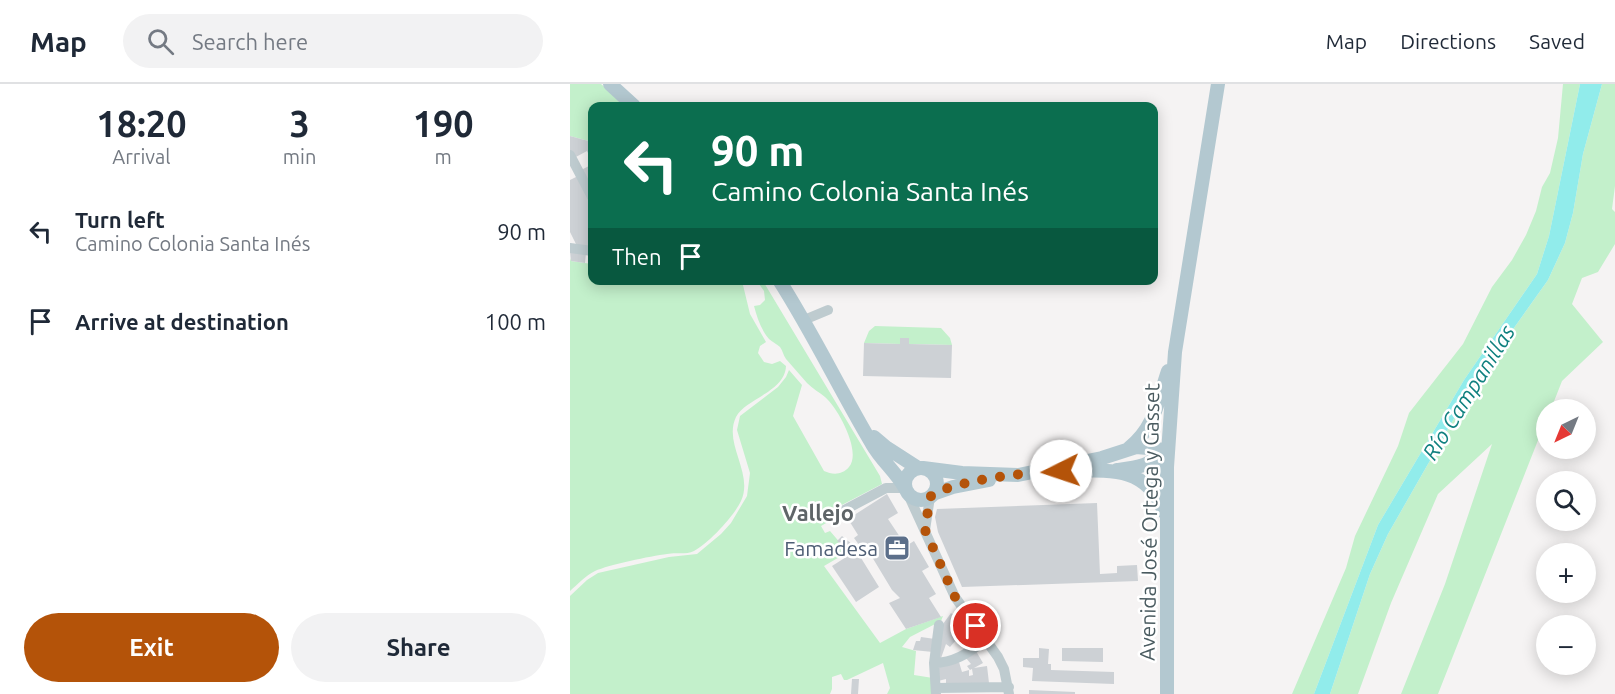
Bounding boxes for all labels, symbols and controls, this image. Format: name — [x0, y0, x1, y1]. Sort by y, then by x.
search box — [123, 14, 543, 68]
icon: search — [144, 25, 177, 58]
text: Map — [30, 26, 87, 57]
text: Search here — [192, 29, 308, 54]
text: Map — [1326, 29, 1367, 53]
text: Directions — [1400, 29, 1496, 53]
text: Saved — [1529, 29, 1585, 53]
text: 18:20 — [96, 103, 186, 144]
text: 3 — [289, 103, 310, 144]
text: 190 — [413, 103, 474, 144]
icon: left — [612, 126, 690, 204]
text: 90 m — [711, 127, 805, 174]
text: Arrival — [112, 145, 171, 168]
text: min — [283, 145, 316, 168]
text: m — [435, 145, 452, 168]
text: Camino Colonia Santa Inés — [711, 176, 1029, 206]
text: Turn left — [75, 207, 165, 232]
icon: left — [24, 215, 57, 248]
text: 90 m — [497, 219, 546, 244]
text: Camino Colonia Santa Inés — [75, 232, 311, 255]
icon: arrive — [674, 240, 707, 273]
text: Then — [612, 244, 662, 269]
icon: arrive — [24, 305, 57, 338]
text: Arrive at destination — [75, 309, 289, 334]
text: 100 m — [485, 309, 546, 334]
water label: Río Campanillas — [1417, 320, 1519, 464]
street label: Avenida José Ortega y Gasset — [1135, 383, 1163, 661]
north arrow — [1536, 399, 1596, 459]
map controls — [1536, 399, 1596, 675]
position arrow — [1029, 439, 1093, 503]
button: search — [1536, 471, 1596, 531]
district label: Vallejo — [782, 500, 854, 525]
office icon: Famadesa — [882, 533, 912, 563]
place label: Famadesa — [784, 536, 878, 560]
button: + — [1536, 543, 1596, 603]
pin — [950, 600, 1001, 651]
icon: arrive — [959, 609, 992, 642]
button: Exit — [24, 613, 279, 682]
button: Share — [291, 613, 546, 682]
button: − — [1536, 615, 1596, 675]

